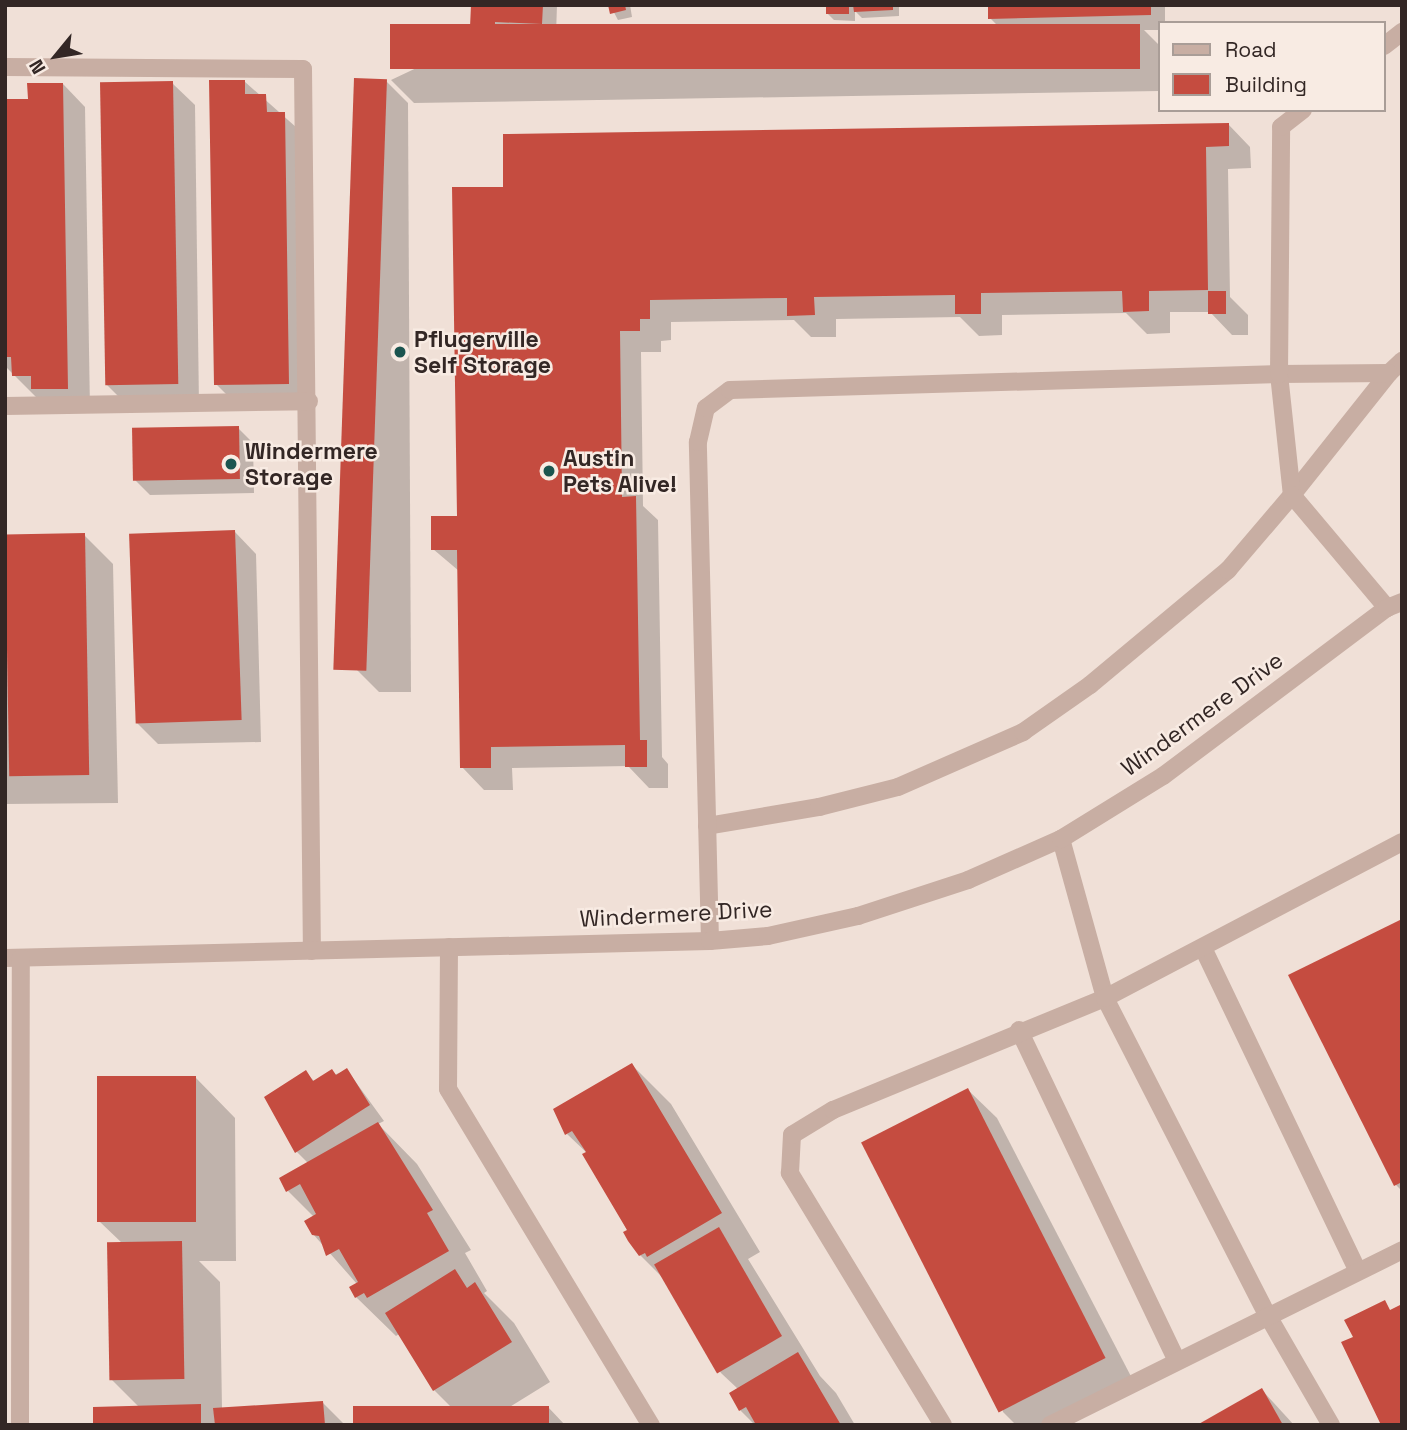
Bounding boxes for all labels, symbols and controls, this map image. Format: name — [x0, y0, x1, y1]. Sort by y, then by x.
north arrow — [21, 21, 91, 91]
legend — [1158, 21, 1386, 112]
text: Road — [1225, 36, 1277, 63]
text: N — [23, 55, 51, 79]
text: Building — [1225, 71, 1307, 98]
place label: Pflugerville Self Storage — [414, 325, 551, 379]
marker: Pflugerville Self Storage — [392, 344, 408, 360]
place label: Windermere Storage — [245, 437, 378, 491]
place label: Austin Pets Alive! — [563, 444, 677, 498]
marker: Windermere Storage — [223, 456, 239, 472]
marker: Austin Pets Alive! — [541, 463, 557, 479]
street label: Windermere Drive — [1116, 646, 1288, 782]
street label: Windermere Drive — [579, 895, 773, 933]

